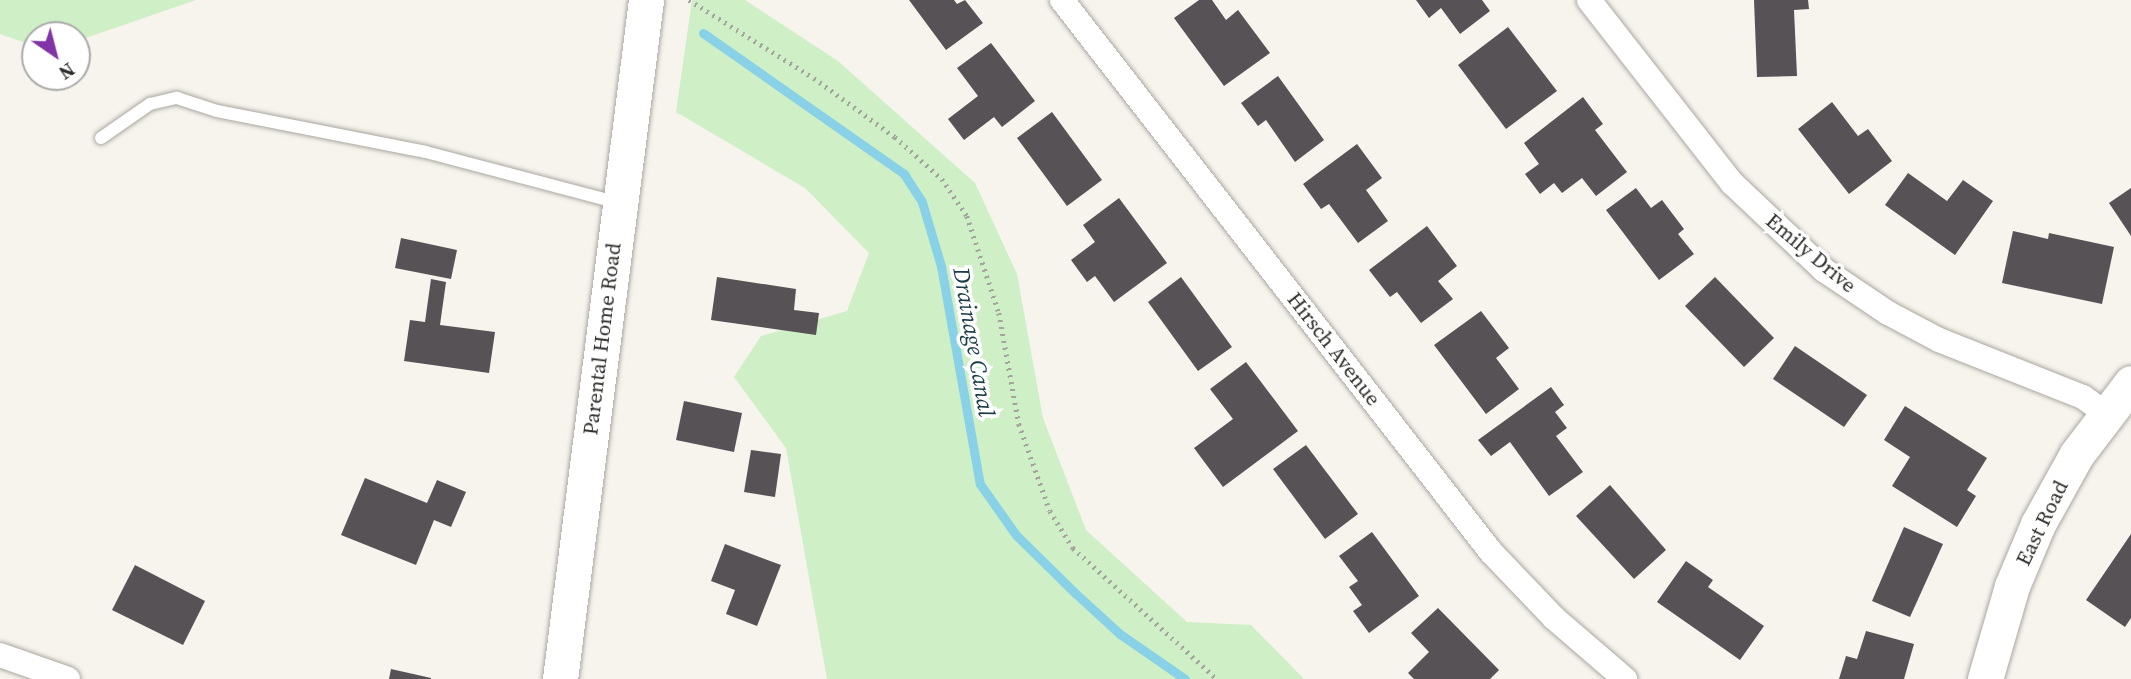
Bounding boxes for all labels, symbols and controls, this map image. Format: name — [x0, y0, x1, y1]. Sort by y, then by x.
north arrow — [21, 21, 91, 91]
text: N — [54, 57, 80, 86]
street label: Emily Drive — [1761, 208, 1861, 298]
street label: Parental Home Road — [578, 241, 626, 437]
water label: Drainage Canal — [947, 265, 1001, 419]
street label: Hirsch Avenue — [1282, 287, 1386, 411]
street label: East Road — [2011, 476, 2073, 570]

